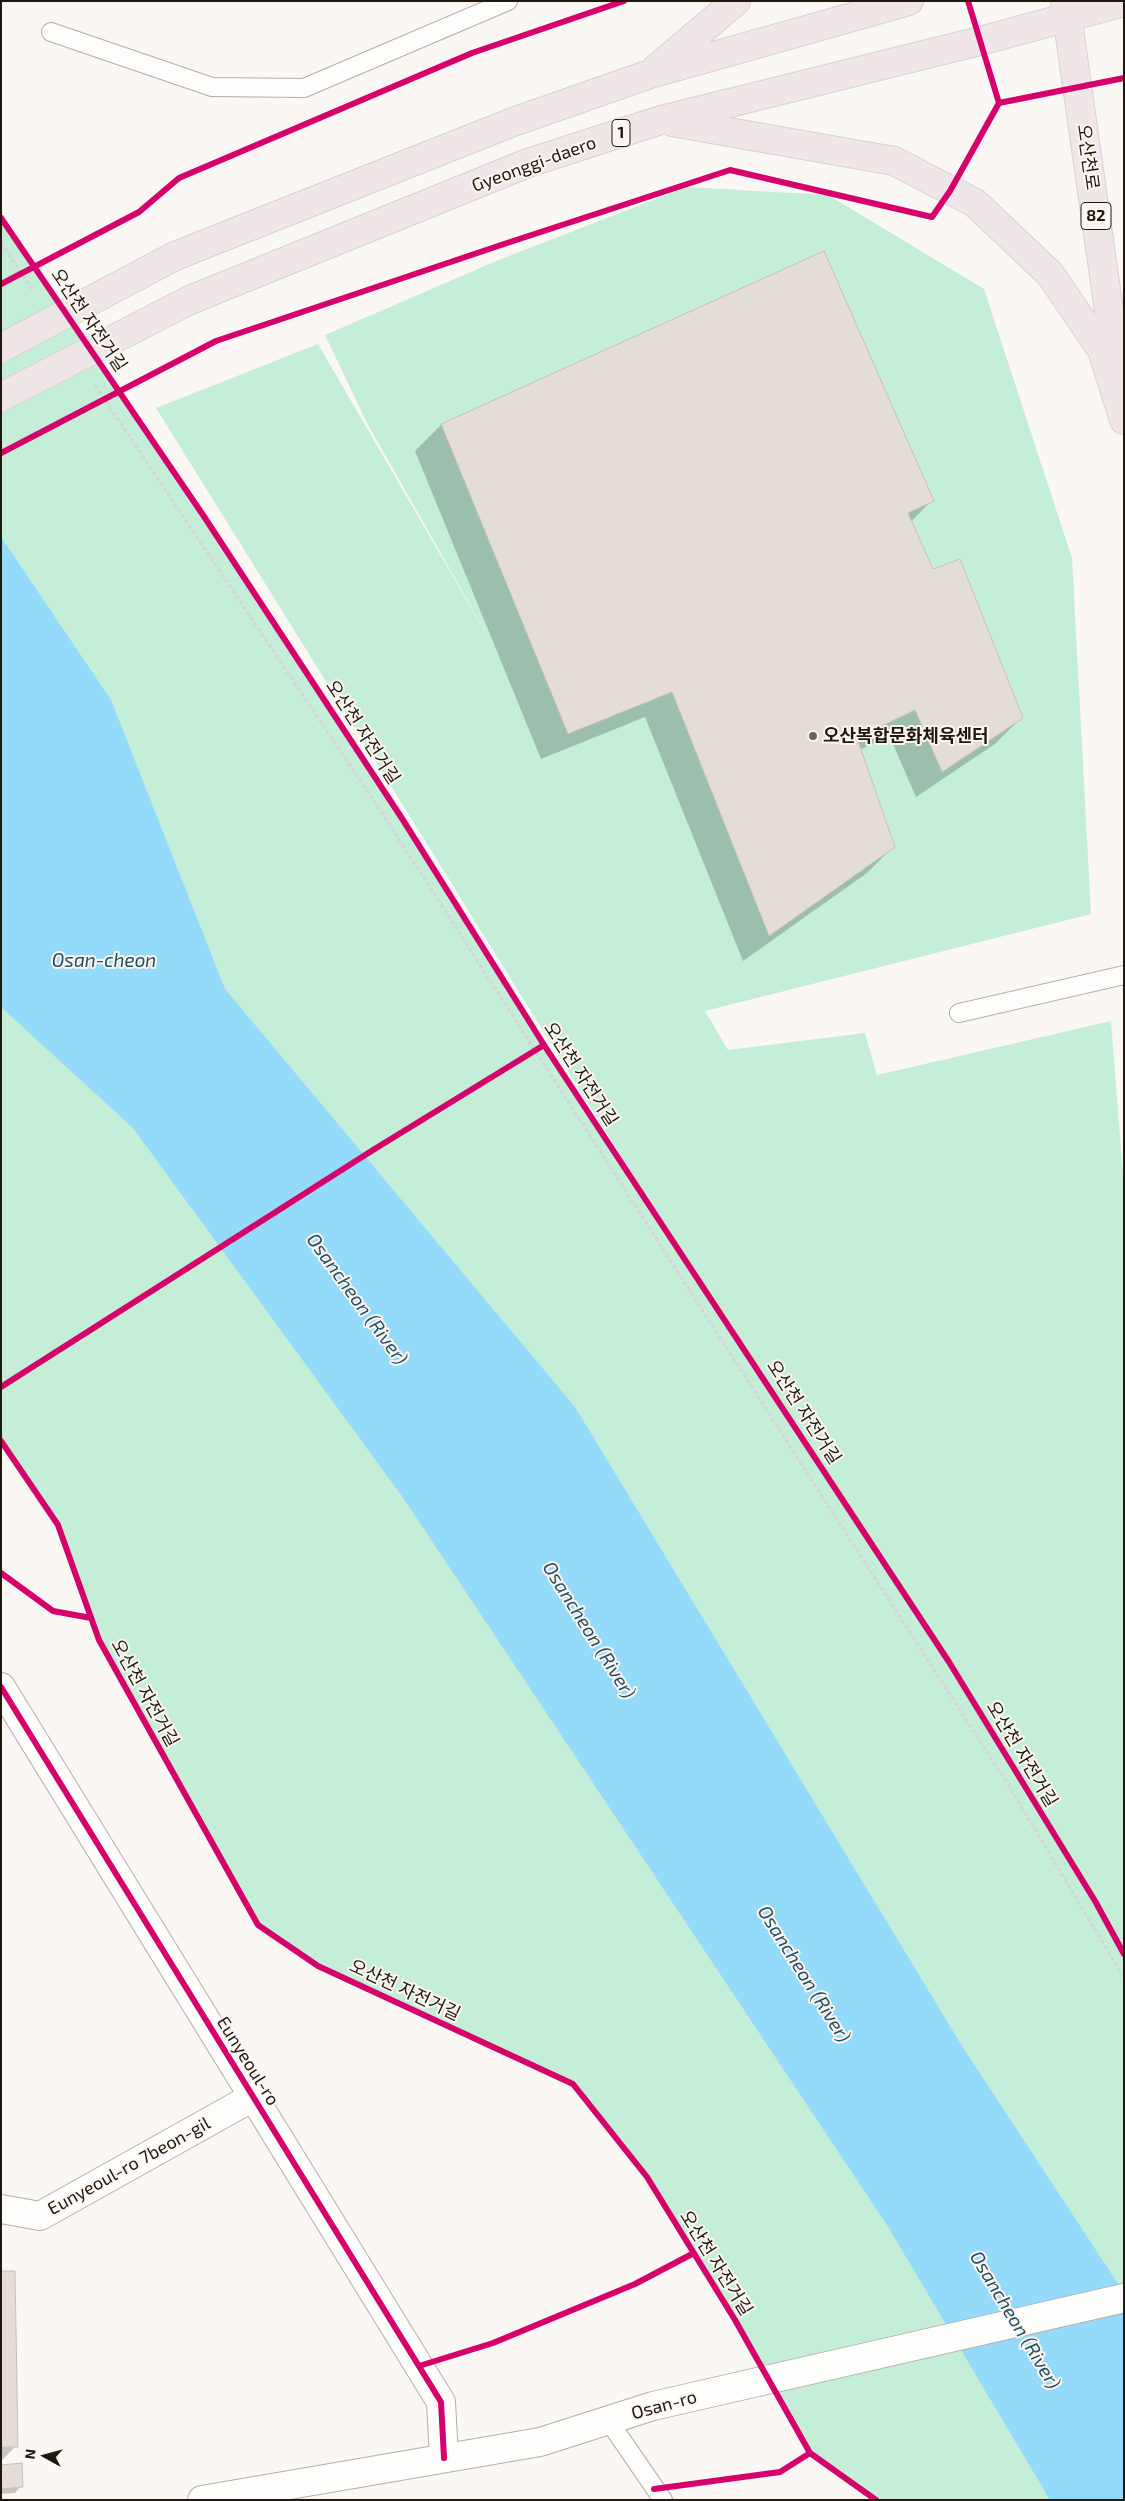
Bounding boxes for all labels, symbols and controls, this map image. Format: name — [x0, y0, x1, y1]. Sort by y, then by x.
road number: 1 — [612, 120, 630, 146]
street label: 오산천로 — [1073, 123, 1103, 191]
street label: Gyeonggi-daero — [469, 131, 599, 197]
road number: 82 — [1081, 202, 1111, 230]
street label: 오산천 자전거길 — [47, 264, 131, 376]
street label: 오산천 자전거길 — [321, 676, 405, 788]
place label: 오산복합문화체육센터 — [823, 725, 989, 747]
marker: 오산복합문화체육센터 — [807, 730, 819, 742]
water label: Osan-cheon — [52, 950, 156, 972]
street label: 오산천 자전거길 — [539, 1018, 623, 1130]
water label: Osancheon (River) — [302, 1229, 412, 1369]
street label: 오산천 자전거길 — [762, 1356, 846, 1468]
water label: Osancheon (River) — [538, 1557, 640, 1703]
street label: 오산천 자전거길 — [106, 1635, 184, 1751]
street label: 오산천 자전거길 — [982, 1697, 1062, 1811]
water label: Osancheon (River) — [753, 1901, 855, 2047]
street label: 오산천 자전거길 — [346, 1955, 464, 2025]
street label: Eunyeoul-ro — [212, 2013, 284, 2109]
street label: Eunyeoul-ro 7beon-gil — [44, 2112, 214, 2220]
street label: 오산천 자전거길 — [675, 2206, 757, 2320]
water label: Osancheon (River) — [965, 2247, 1065, 2393]
street label: Osan-ro — [629, 2386, 699, 2424]
north arrow — [20, 2431, 70, 2481]
text: N — [21, 2448, 39, 2460]

